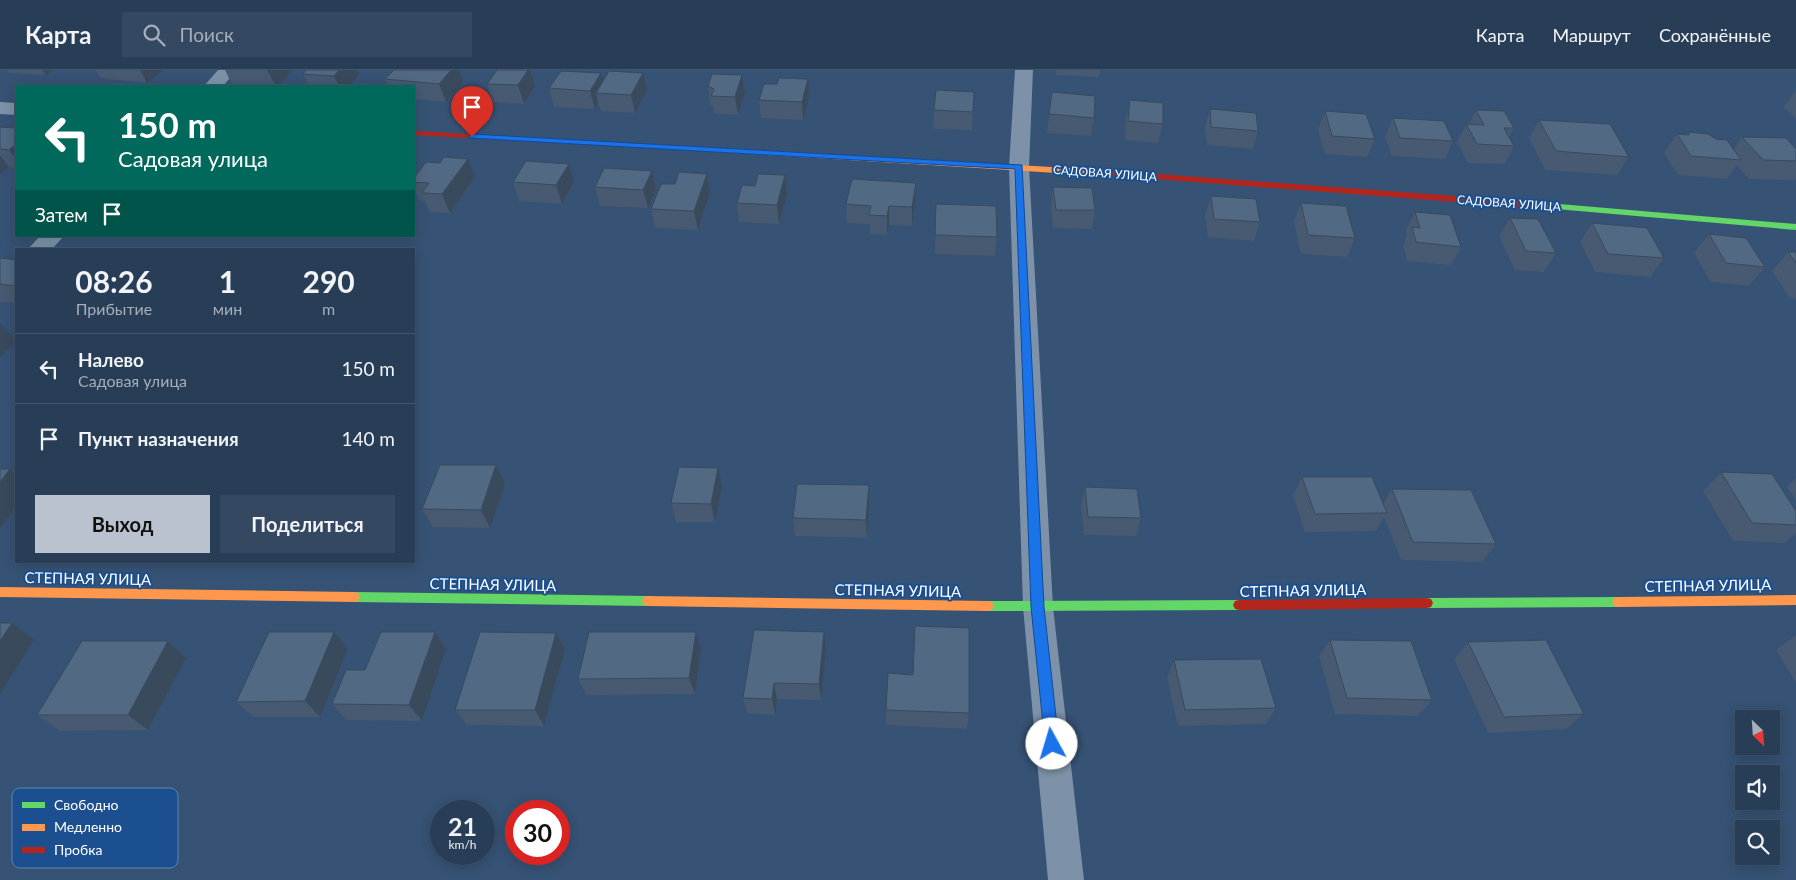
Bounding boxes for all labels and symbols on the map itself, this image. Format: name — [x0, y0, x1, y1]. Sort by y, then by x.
pin — [451, 86, 493, 137]
street label: САДОВАЯ УЛИЦА — [1053, 162, 1158, 184]
street label: САДОВАЯ УЛИЦА — [1457, 192, 1562, 214]
street label: СТЕПНАЯ УЛИЦА — [25, 568, 152, 588]
street label: СТЕПНАЯ УЛИЦА — [430, 574, 557, 594]
street label: СТЕПНАЯ УЛИЦА — [1645, 575, 1772, 595]
street label: СТЕПНАЯ УЛИЦА — [835, 580, 962, 600]
street label: СТЕПНАЯ УЛИЦА — [1240, 580, 1367, 600]
north arrow — [1735, 710, 1780, 755]
position arrow — [1025, 717, 1077, 769]
legend — [12, 788, 178, 868]
text: Свободно — [54, 796, 119, 813]
speed limit sign: 30 — [505, 800, 570, 865]
text: Медленно — [54, 818, 122, 835]
text: Пробка — [54, 841, 102, 858]

